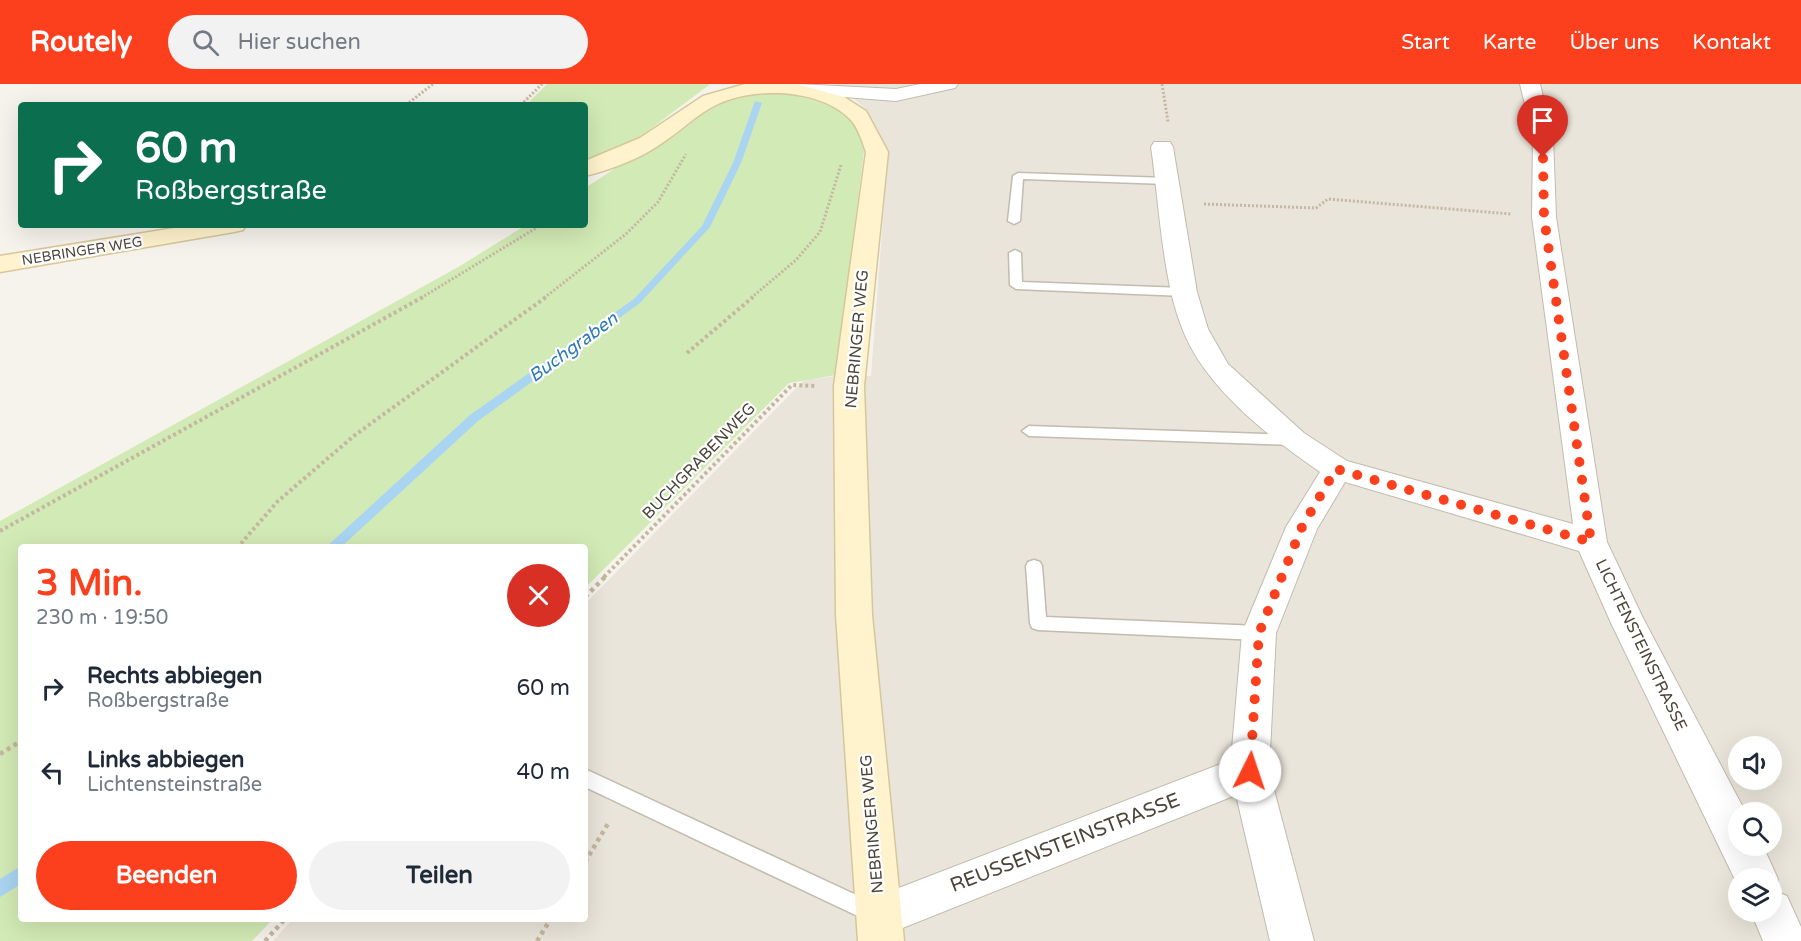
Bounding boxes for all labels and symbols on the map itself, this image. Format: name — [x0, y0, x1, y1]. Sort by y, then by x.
pin — [1517, 95, 1568, 157]
street label: NEBRINGER WEG — [21, 233, 143, 269]
street label: NEBRINGER WEG — [841, 269, 873, 409]
water label: Buchgraben — [524, 307, 623, 387]
street label: BUCHGRABENWEG — [638, 399, 760, 523]
street label: LICHTENSTEINSTRASSE — [1591, 556, 1691, 734]
position arrow — [1218, 739, 1282, 803]
street label: NEBRINGER WEG — [856, 754, 888, 894]
street label: REUSSENSTEINSTRASSE — [947, 788, 1183, 898]

